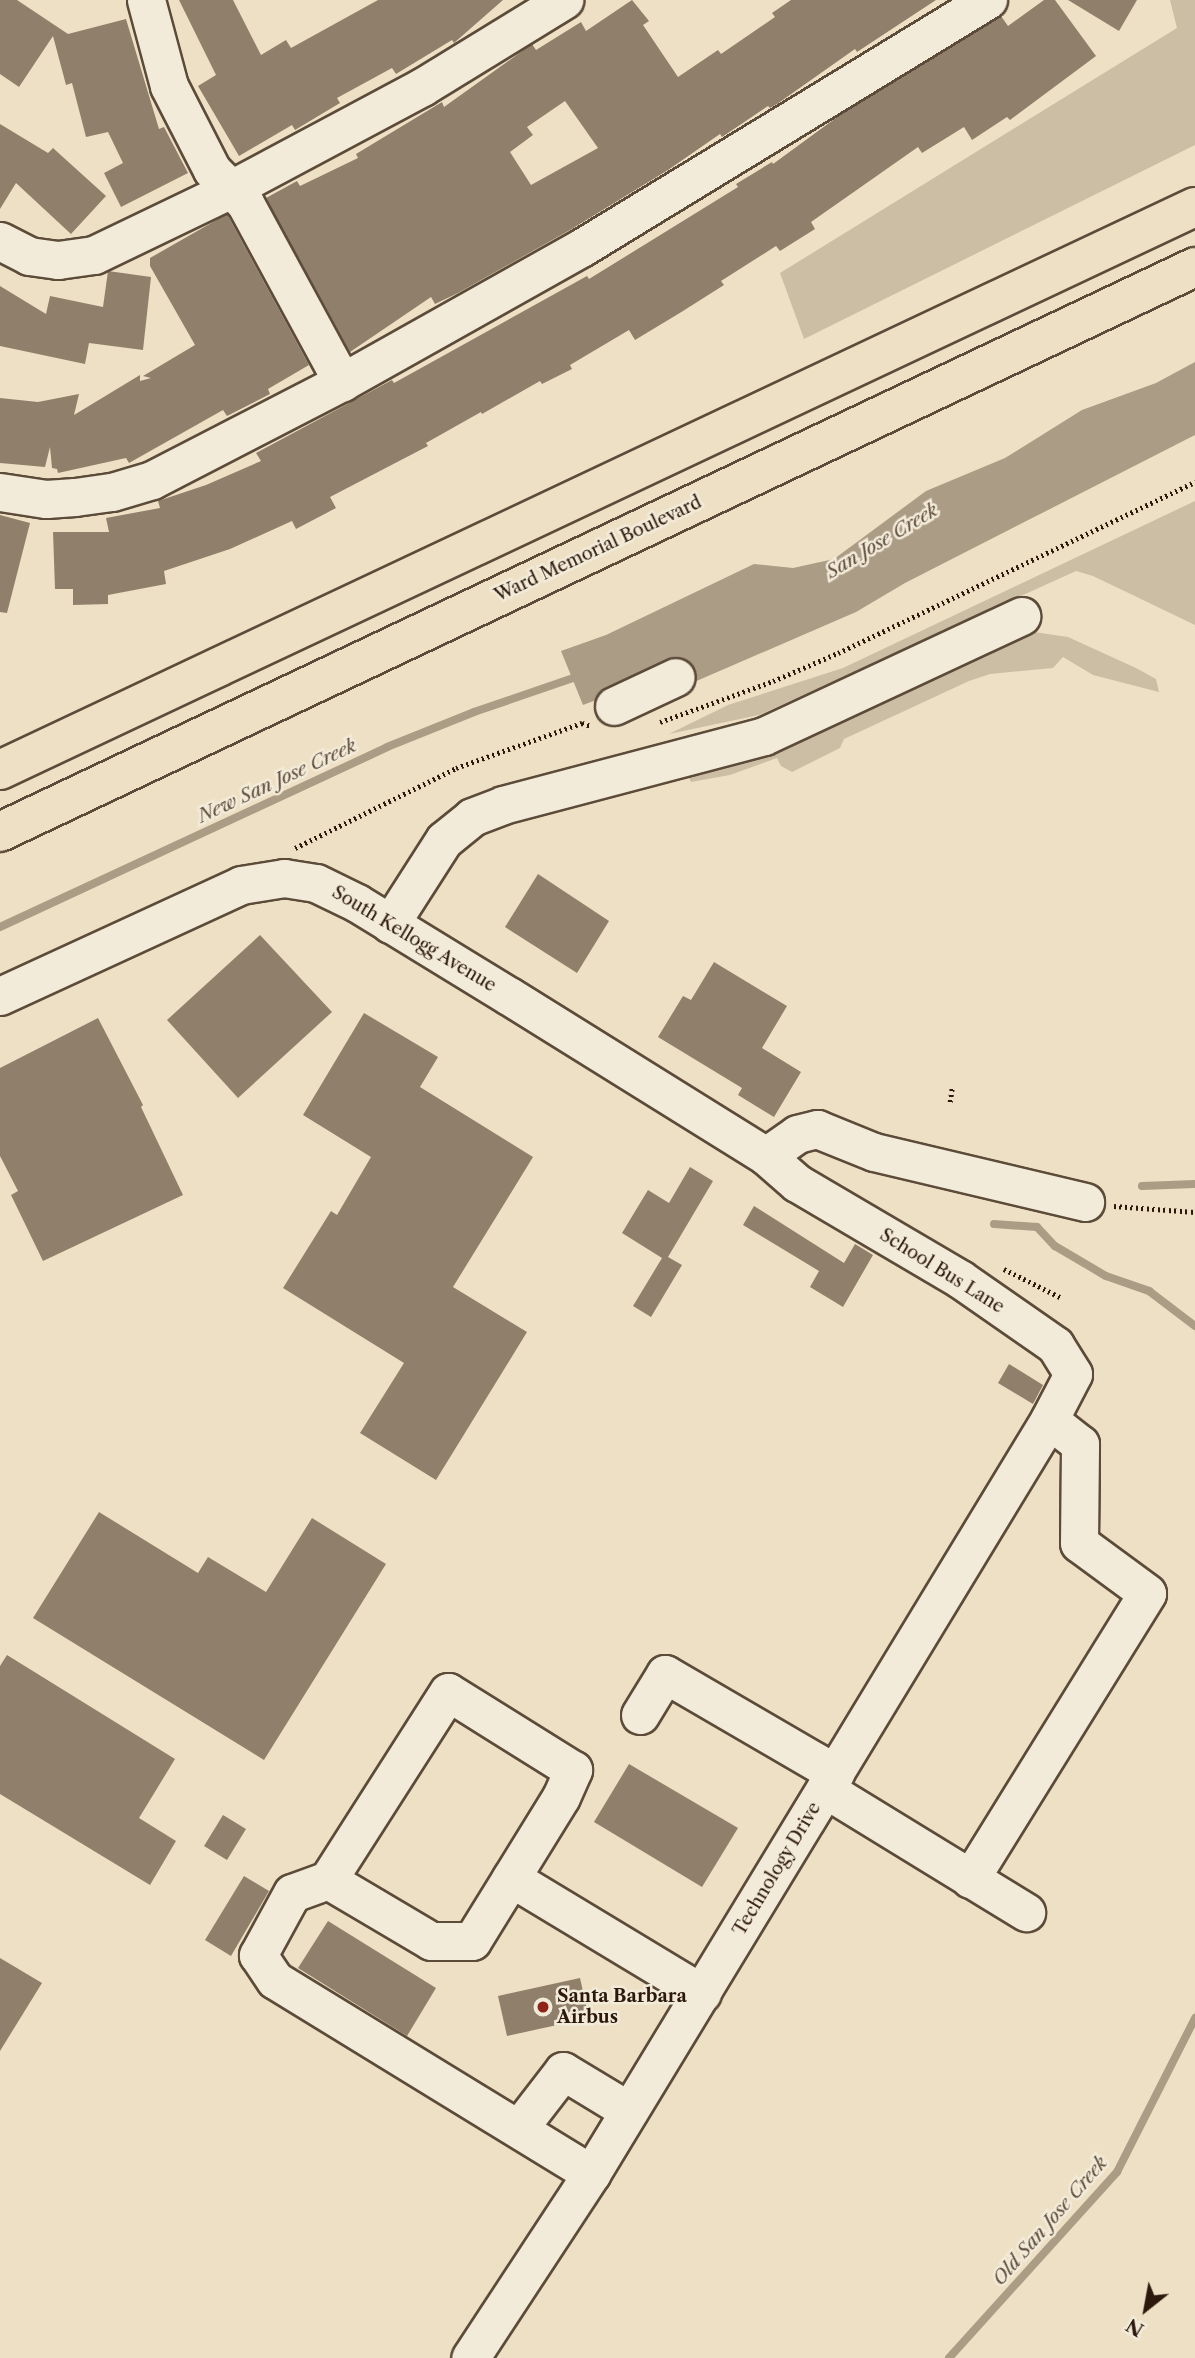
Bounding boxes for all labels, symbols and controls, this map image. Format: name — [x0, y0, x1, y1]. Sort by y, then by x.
street label: Ward Memorial Boulevard — [491, 491, 705, 607]
water label: San Jose Creek — [822, 499, 942, 583]
water label: New San Jose Creek — [194, 734, 360, 828]
street label: South Kellogg Avenue — [328, 881, 500, 997]
street label: School Bus Lane — [876, 1224, 1008, 1318]
street label: Technology Drive — [729, 1798, 825, 1940]
place label: Santa Barbara Airbus — [557, 1986, 687, 2028]
marker: Santa Barbara Airbus — [535, 1999, 551, 2015]
water label: Old San Jose Creek — [988, 2152, 1112, 2290]
north arrow — [1111, 2274, 1181, 2344]
text: N — [1122, 2313, 1148, 2342]

